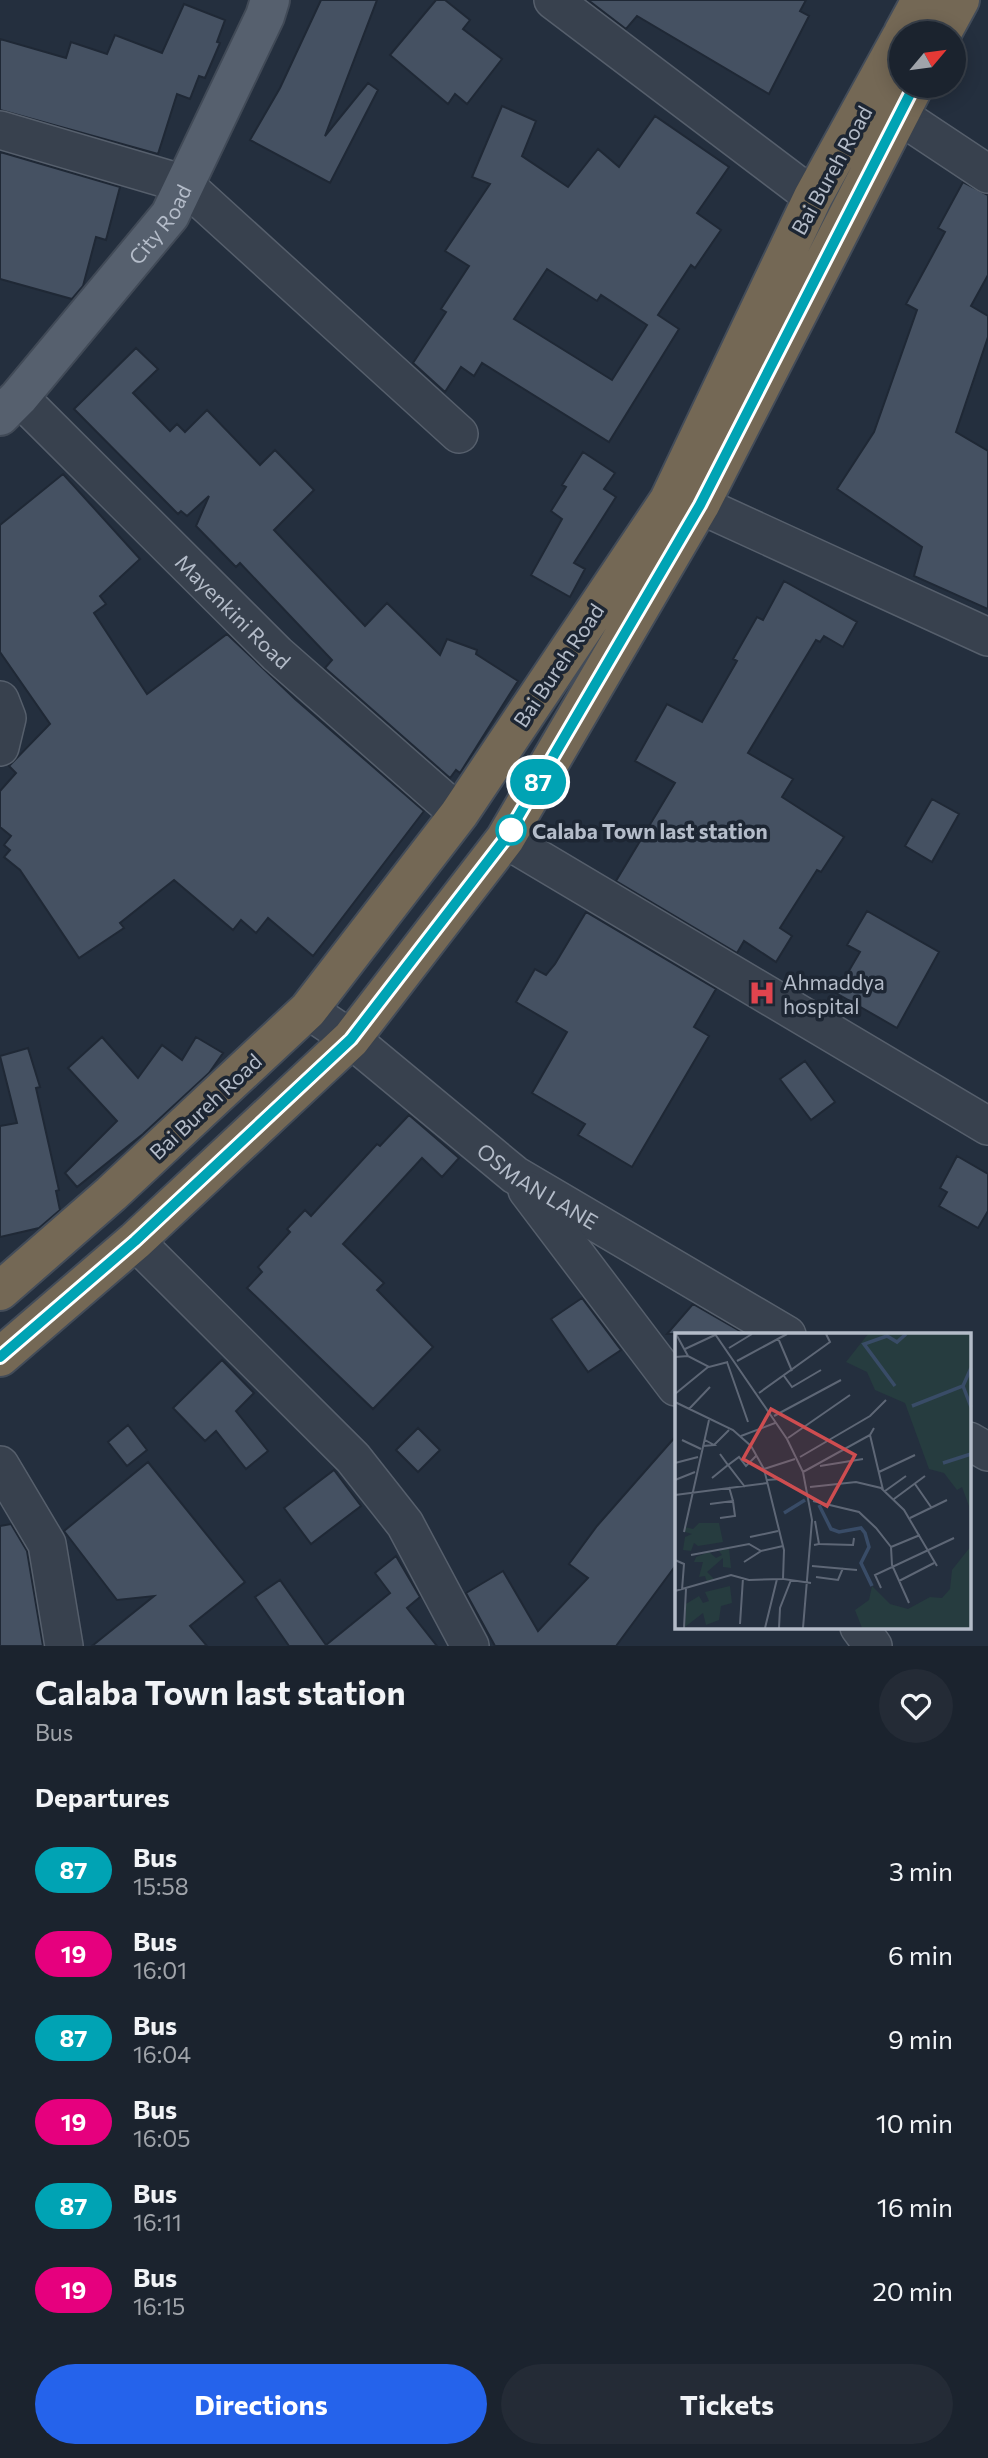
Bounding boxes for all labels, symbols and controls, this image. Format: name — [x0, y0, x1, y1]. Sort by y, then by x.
north arrow — [889, 21, 966, 98]
map controls — [889, 21, 966, 98]
street label: Bai Bureh Road — [785, 101, 877, 239]
street label: City Road — [122, 180, 195, 269]
street label: Mayenkini Road — [171, 548, 296, 673]
street label: Bai Bureh Road — [508, 599, 608, 731]
line badge: 87 — [506, 759, 570, 805]
text: 87 — [524, 767, 552, 796]
marker: Calaba Town last station — [496, 815, 526, 845]
place label: Calaba Town last station — [532, 818, 768, 843]
place label: Ahmaddya hospital — [783, 969, 885, 1018]
hospital icon: Ahmaddya hospital — [747, 978, 777, 1008]
street label: Bai Bureh Road — [144, 1048, 266, 1164]
street label: OSMAN LANE — [473, 1137, 603, 1234]
inset map — [675, 1333, 970, 1629]
button: heart — [879, 1669, 953, 1743]
text: Calaba Town last station — [35, 1671, 406, 1712]
text: Bus — [35, 1718, 73, 1746]
text: Departures — [35, 1781, 170, 1812]
text: Bus — [133, 1841, 177, 1872]
text: 87 — [60, 1855, 87, 1884]
text: 3 min — [889, 1855, 953, 1886]
text: 15:58 — [133, 1872, 189, 1900]
text: Bus — [133, 1925, 177, 1956]
text: 19 — [61, 1939, 86, 1968]
text: 6 min — [888, 1939, 953, 1970]
text: 16:01 — [133, 1956, 187, 1984]
text: Bus — [133, 2009, 177, 2040]
text: 87 — [60, 2023, 87, 2052]
text: 9 min — [888, 2023, 953, 2054]
text: 16:04 — [133, 2040, 191, 2068]
text: Bus — [133, 2093, 177, 2124]
text: 19 — [61, 2107, 86, 2136]
text: 10 min — [876, 2107, 953, 2138]
text: 16:05 — [133, 2124, 190, 2152]
text: Bus — [133, 2177, 177, 2208]
text: 87 — [60, 2191, 87, 2220]
text: 16 min — [877, 2191, 953, 2222]
text: 16:11 — [133, 2208, 182, 2236]
text: Bus — [133, 2261, 177, 2292]
text: 19 — [61, 2275, 86, 2304]
text: 20 min — [872, 2275, 953, 2306]
text: 16:15 — [133, 2292, 185, 2320]
button: Directions — [35, 2364, 487, 2444]
button: Tickets — [501, 2364, 953, 2444]

